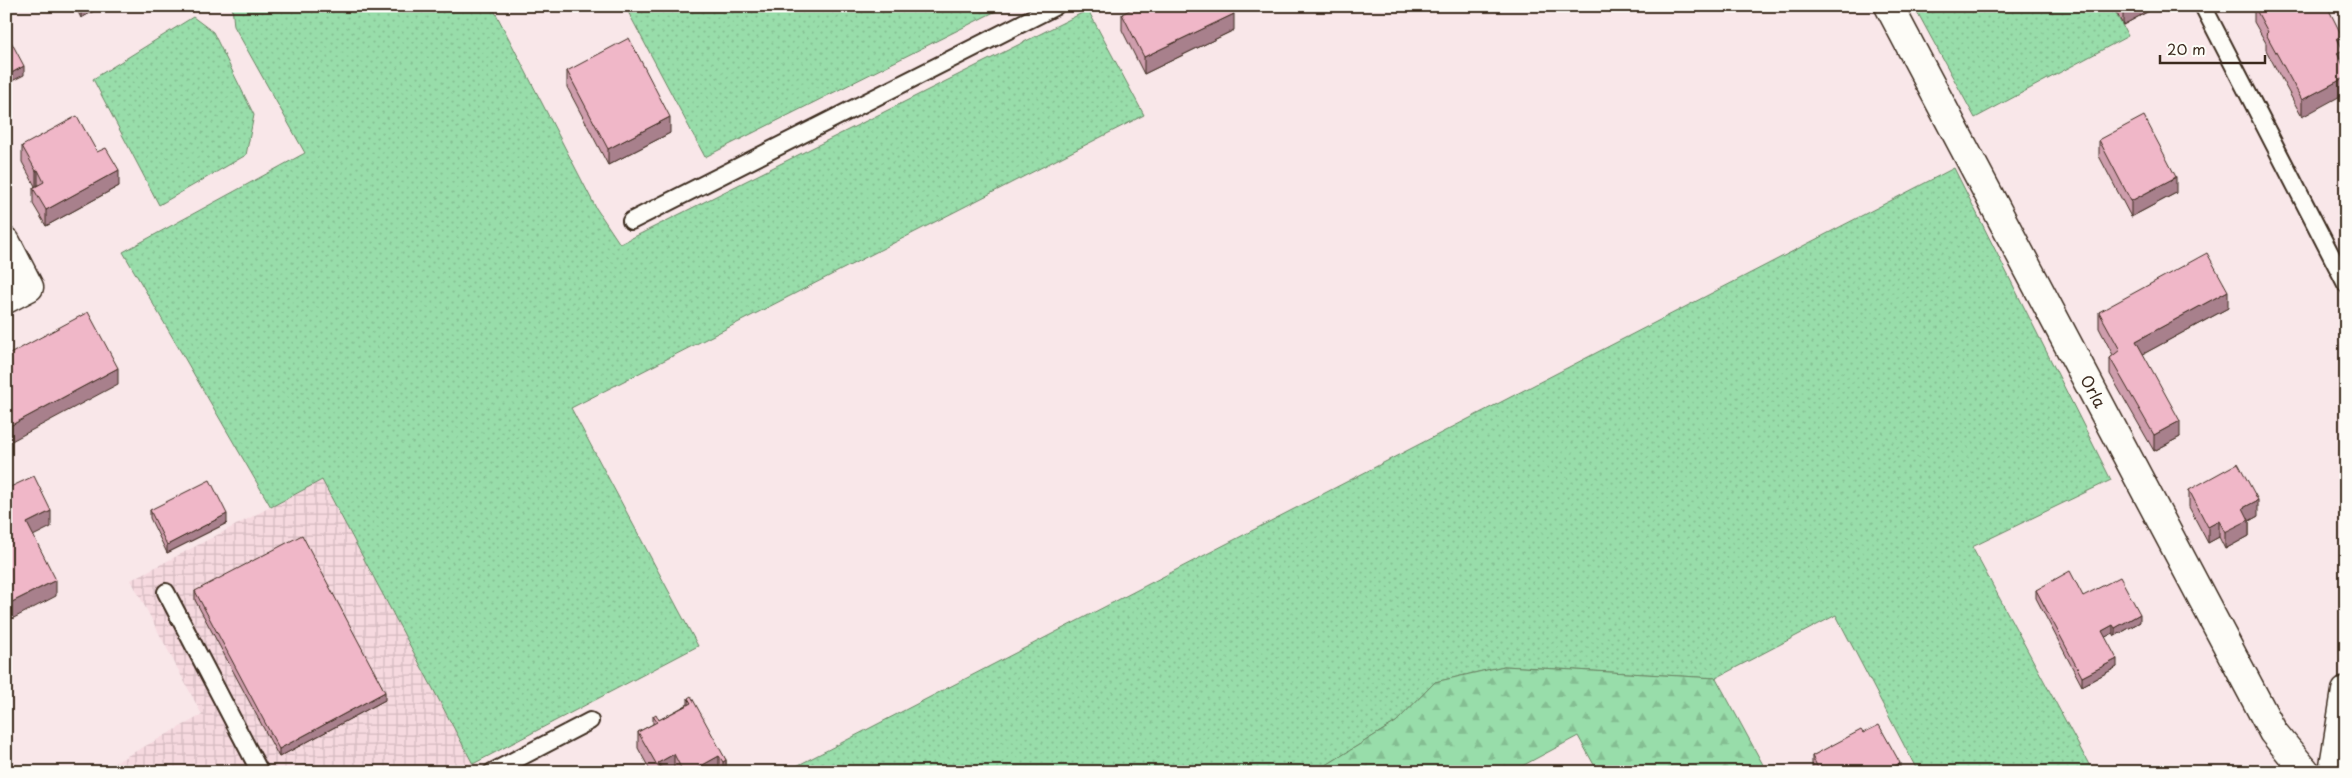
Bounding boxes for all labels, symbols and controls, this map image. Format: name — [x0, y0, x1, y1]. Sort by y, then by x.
scale bar — [2160, 32, 2264, 64]
text: 20 m — [2167, 37, 2206, 60]
street label: Orla — [2075, 370, 2113, 412]

